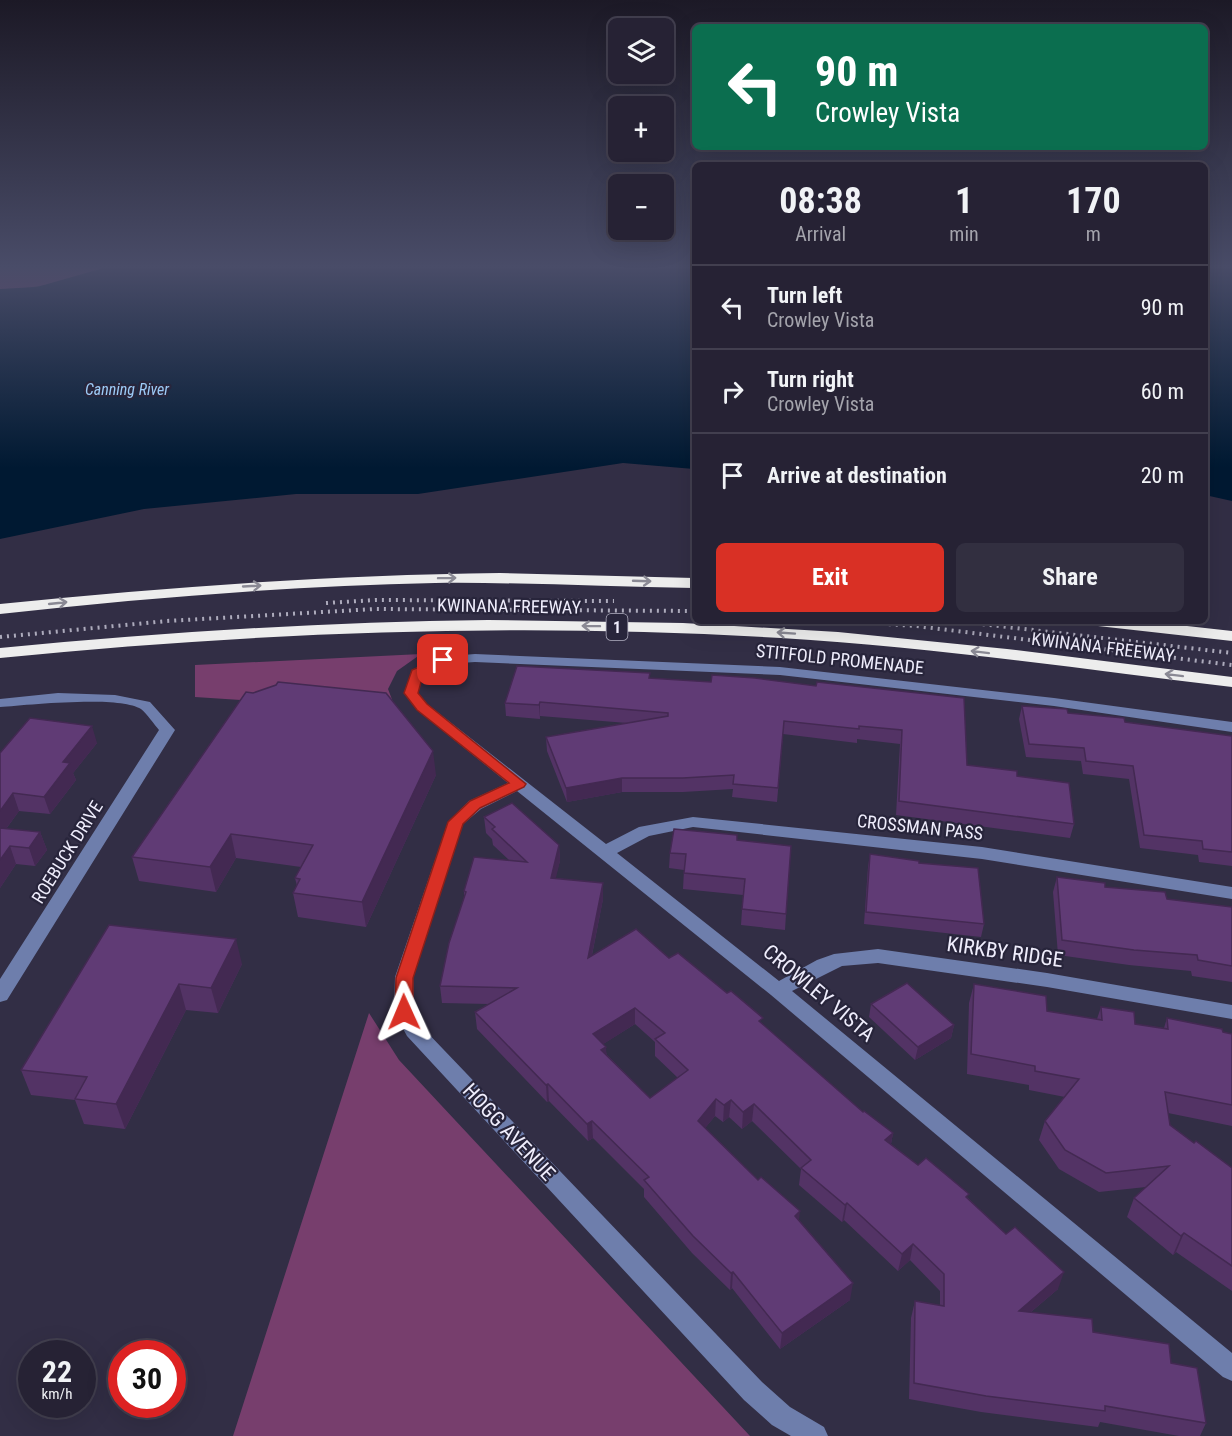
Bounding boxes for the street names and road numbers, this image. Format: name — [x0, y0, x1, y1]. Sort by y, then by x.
street label: KWINANA FREEWAY — [437, 594, 582, 618]
road number: 1 — [606, 614, 628, 640]
street label: KWINANA FREEWAY — [1030, 628, 1176, 666]
street label: STITFOLD PROMENADE — [755, 640, 925, 678]
street label: ROEBUCK DRIVE — [27, 797, 107, 907]
street label: CROSSMAN PASS — [856, 810, 984, 844]
street label: KIRKBY RIDGE — [945, 932, 1065, 972]
street label: CROWLEY VISTA — [758, 939, 880, 1047]
street label: HOGG AVENUE — [458, 1078, 560, 1186]

